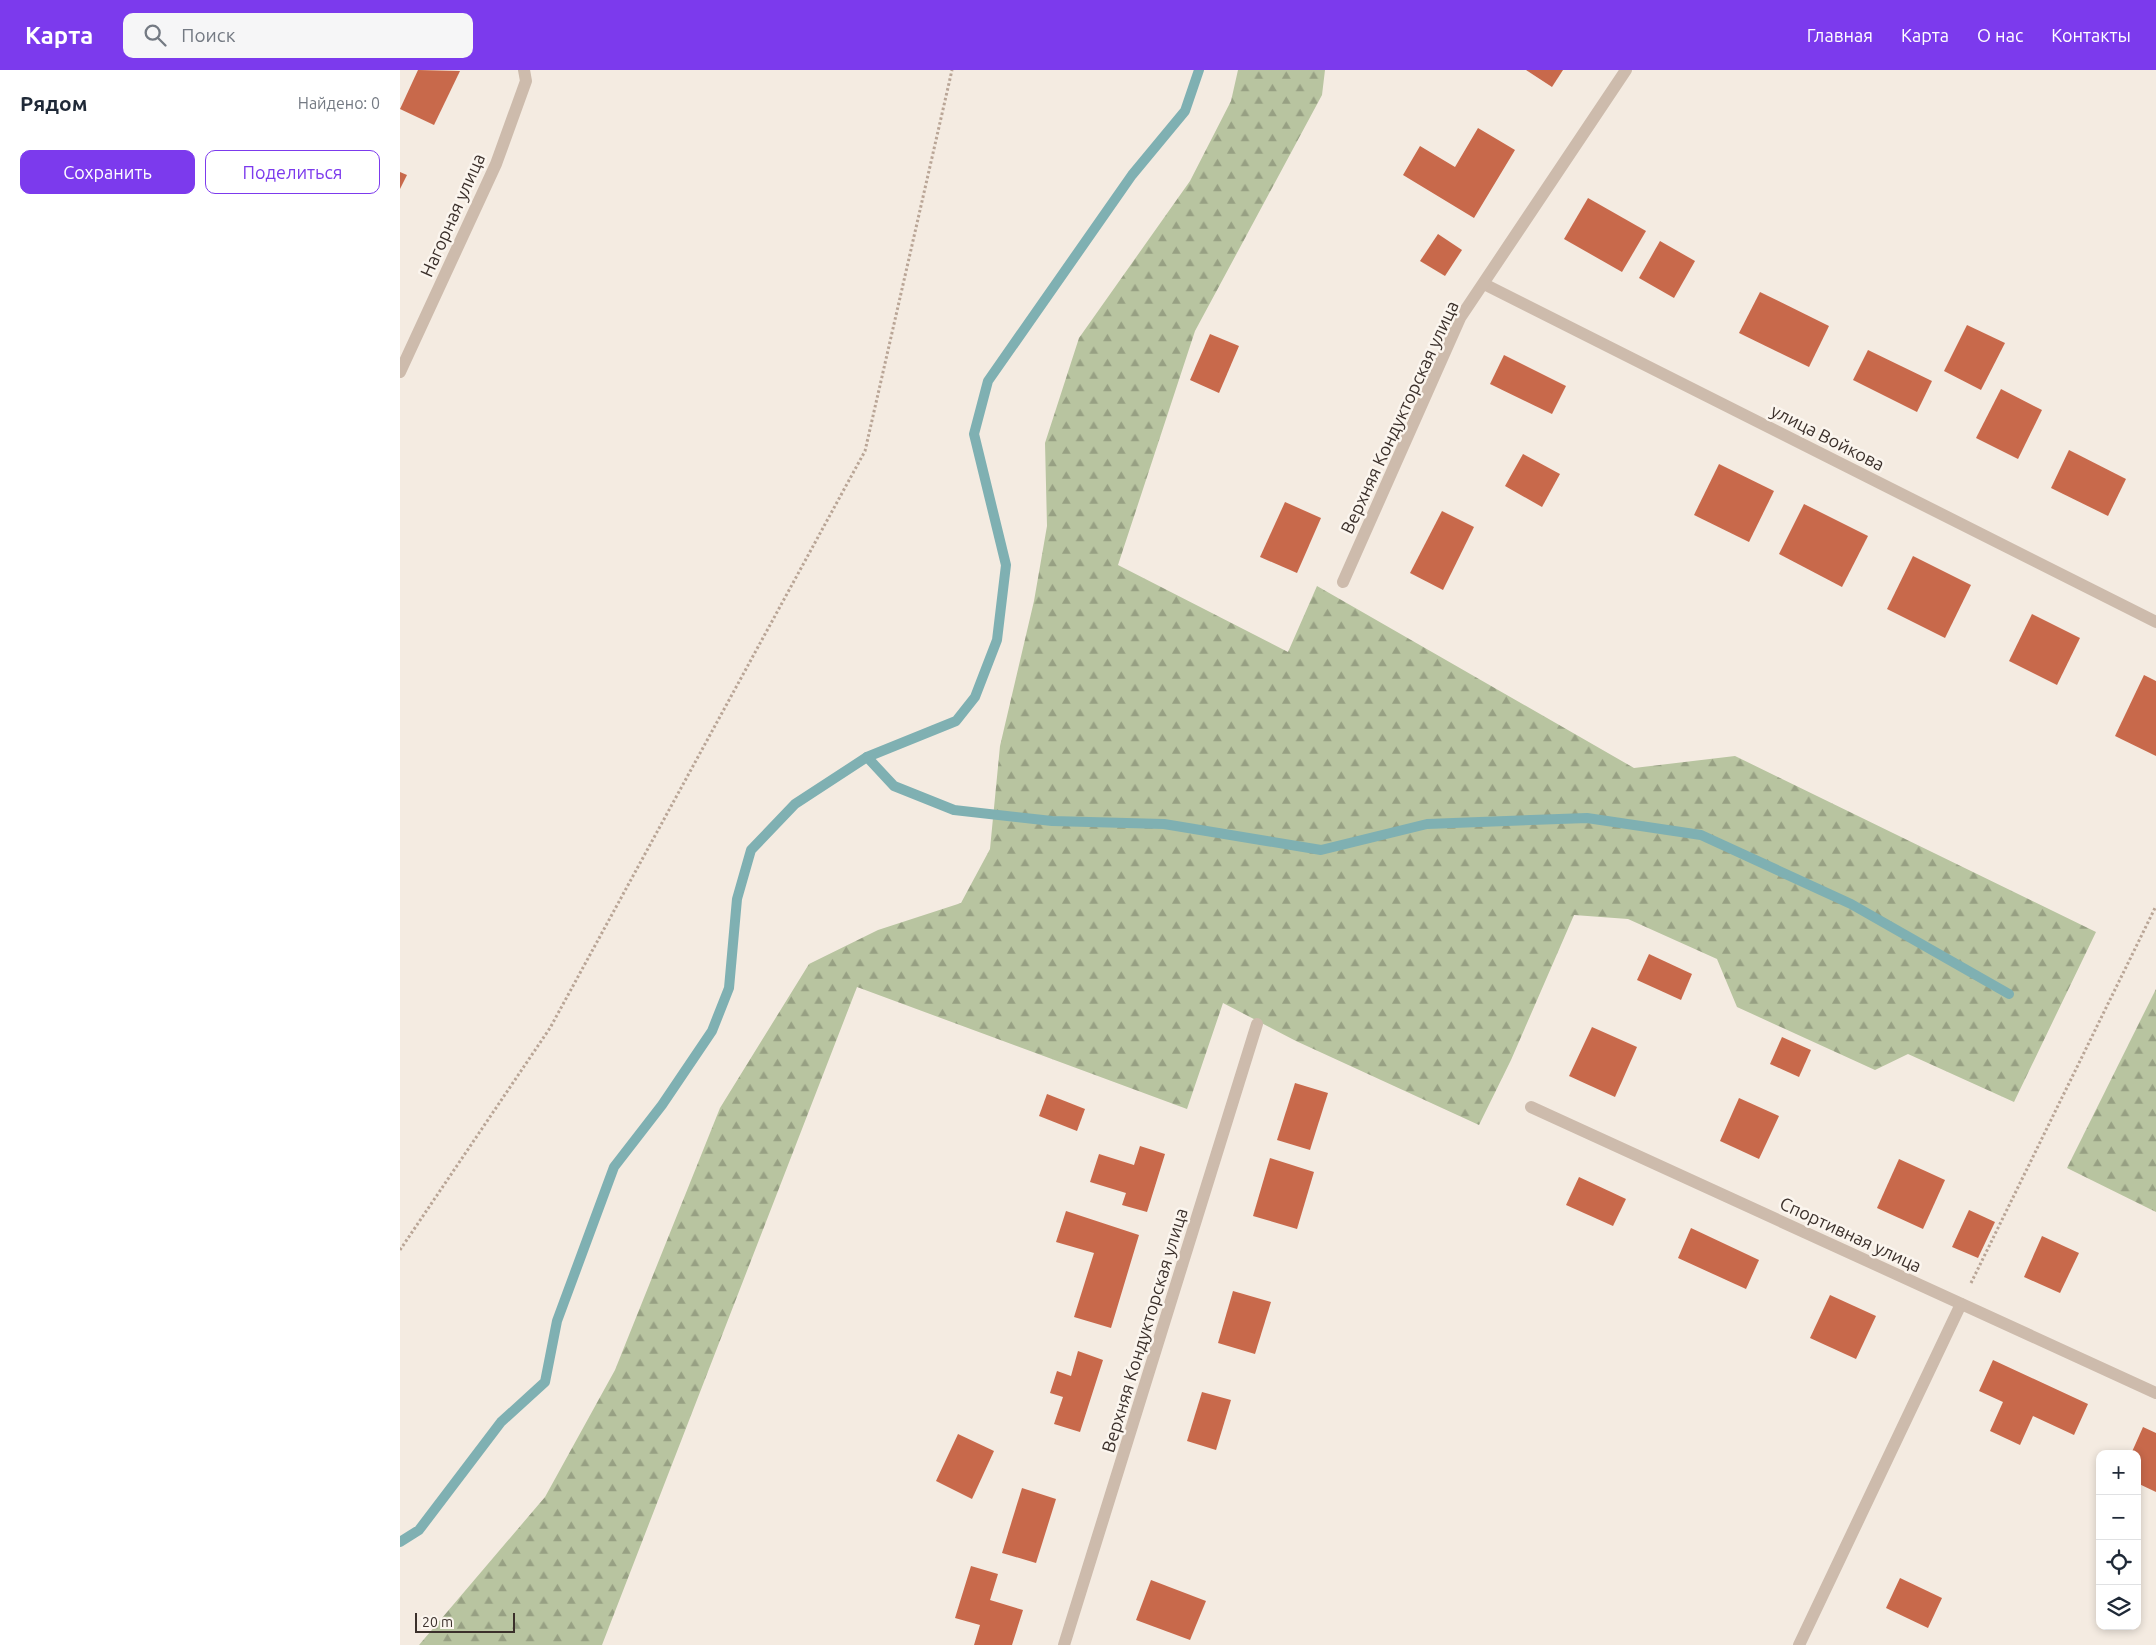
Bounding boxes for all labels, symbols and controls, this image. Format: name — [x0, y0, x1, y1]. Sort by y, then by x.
search box — [123, 13, 473, 58]
icon: search — [141, 21, 169, 49]
text: Карта — [25, 22, 93, 49]
text: Поиск — [181, 24, 235, 46]
text: Главная — [1807, 25, 1873, 45]
text: Карта — [1901, 25, 1949, 45]
text: О нас — [1977, 25, 2023, 45]
text: Контакты — [2051, 25, 2131, 45]
text: Рядом — [20, 91, 88, 115]
text: Найдено: 0 — [298, 94, 380, 112]
button: Сохранить — [20, 150, 195, 194]
button: Поделиться — [205, 150, 380, 194]
street label: Нагорная улица — [416, 150, 488, 280]
street label: Верхняя Кондукторская улица — [1336, 297, 1462, 537]
street label: улица Войкова — [1768, 400, 1888, 474]
street label: Спортивная улица — [1777, 1192, 1925, 1276]
street label: Верхняя Кондукторская улица — [1097, 1205, 1191, 1455]
map controls — [2096, 1450, 2141, 1630]
button: + — [2096, 1450, 2141, 1495]
button: − — [2096, 1495, 2141, 1540]
button: locate — [2096, 1540, 2141, 1585]
button: layers — [2096, 1585, 2141, 1630]
scale bar — [415, 1610, 515, 1633]
text: 20 m — [422, 1614, 453, 1630]

